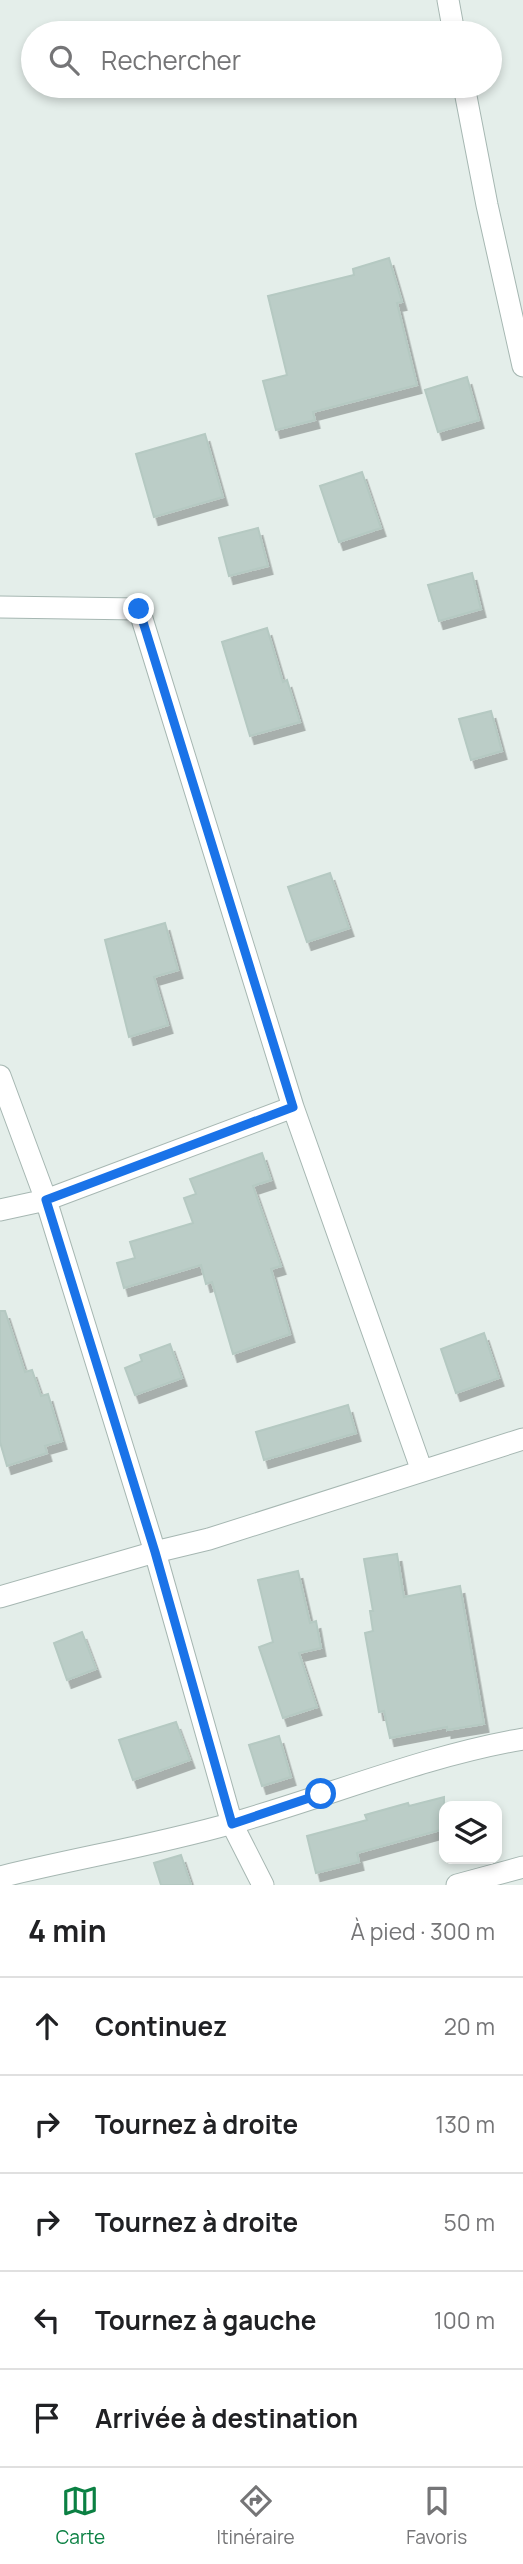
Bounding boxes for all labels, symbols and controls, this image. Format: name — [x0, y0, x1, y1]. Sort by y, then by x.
search box — [21, 21, 502, 98]
icon: search — [45, 41, 83, 79]
text: Rechercher — [101, 42, 241, 78]
route end — [123, 593, 154, 624]
route start — [305, 1778, 336, 1809]
map controls — [439, 1801, 502, 1864]
button: layers — [439, 1801, 502, 1864]
text: 4 min — [28, 1910, 106, 1951]
text: À pied · 300 m — [350, 1915, 495, 1947]
icon: ahead — [28, 2007, 66, 2045]
text: Continuez — [95, 2008, 227, 2044]
text: 20 m — [444, 2010, 495, 2042]
icon: right — [28, 2105, 66, 2143]
text: Tournez à droite — [95, 2106, 298, 2142]
text: 130 m — [435, 2108, 495, 2140]
icon: right — [28, 2203, 66, 2241]
text: Tournez à droite — [95, 2204, 298, 2240]
text: 50 m — [444, 2206, 495, 2238]
icon: left — [28, 2301, 66, 2339]
text: Tournez à gauche — [95, 2302, 316, 2338]
text: 100 m — [434, 2304, 495, 2336]
icon: arrive — [28, 2399, 66, 2437]
text: Arrivée à destination — [95, 2400, 358, 2436]
tab: Carte — [56, 2482, 105, 2550]
tab: Itinéraire — [217, 2482, 295, 2550]
tab: Favoris — [406, 2482, 467, 2550]

